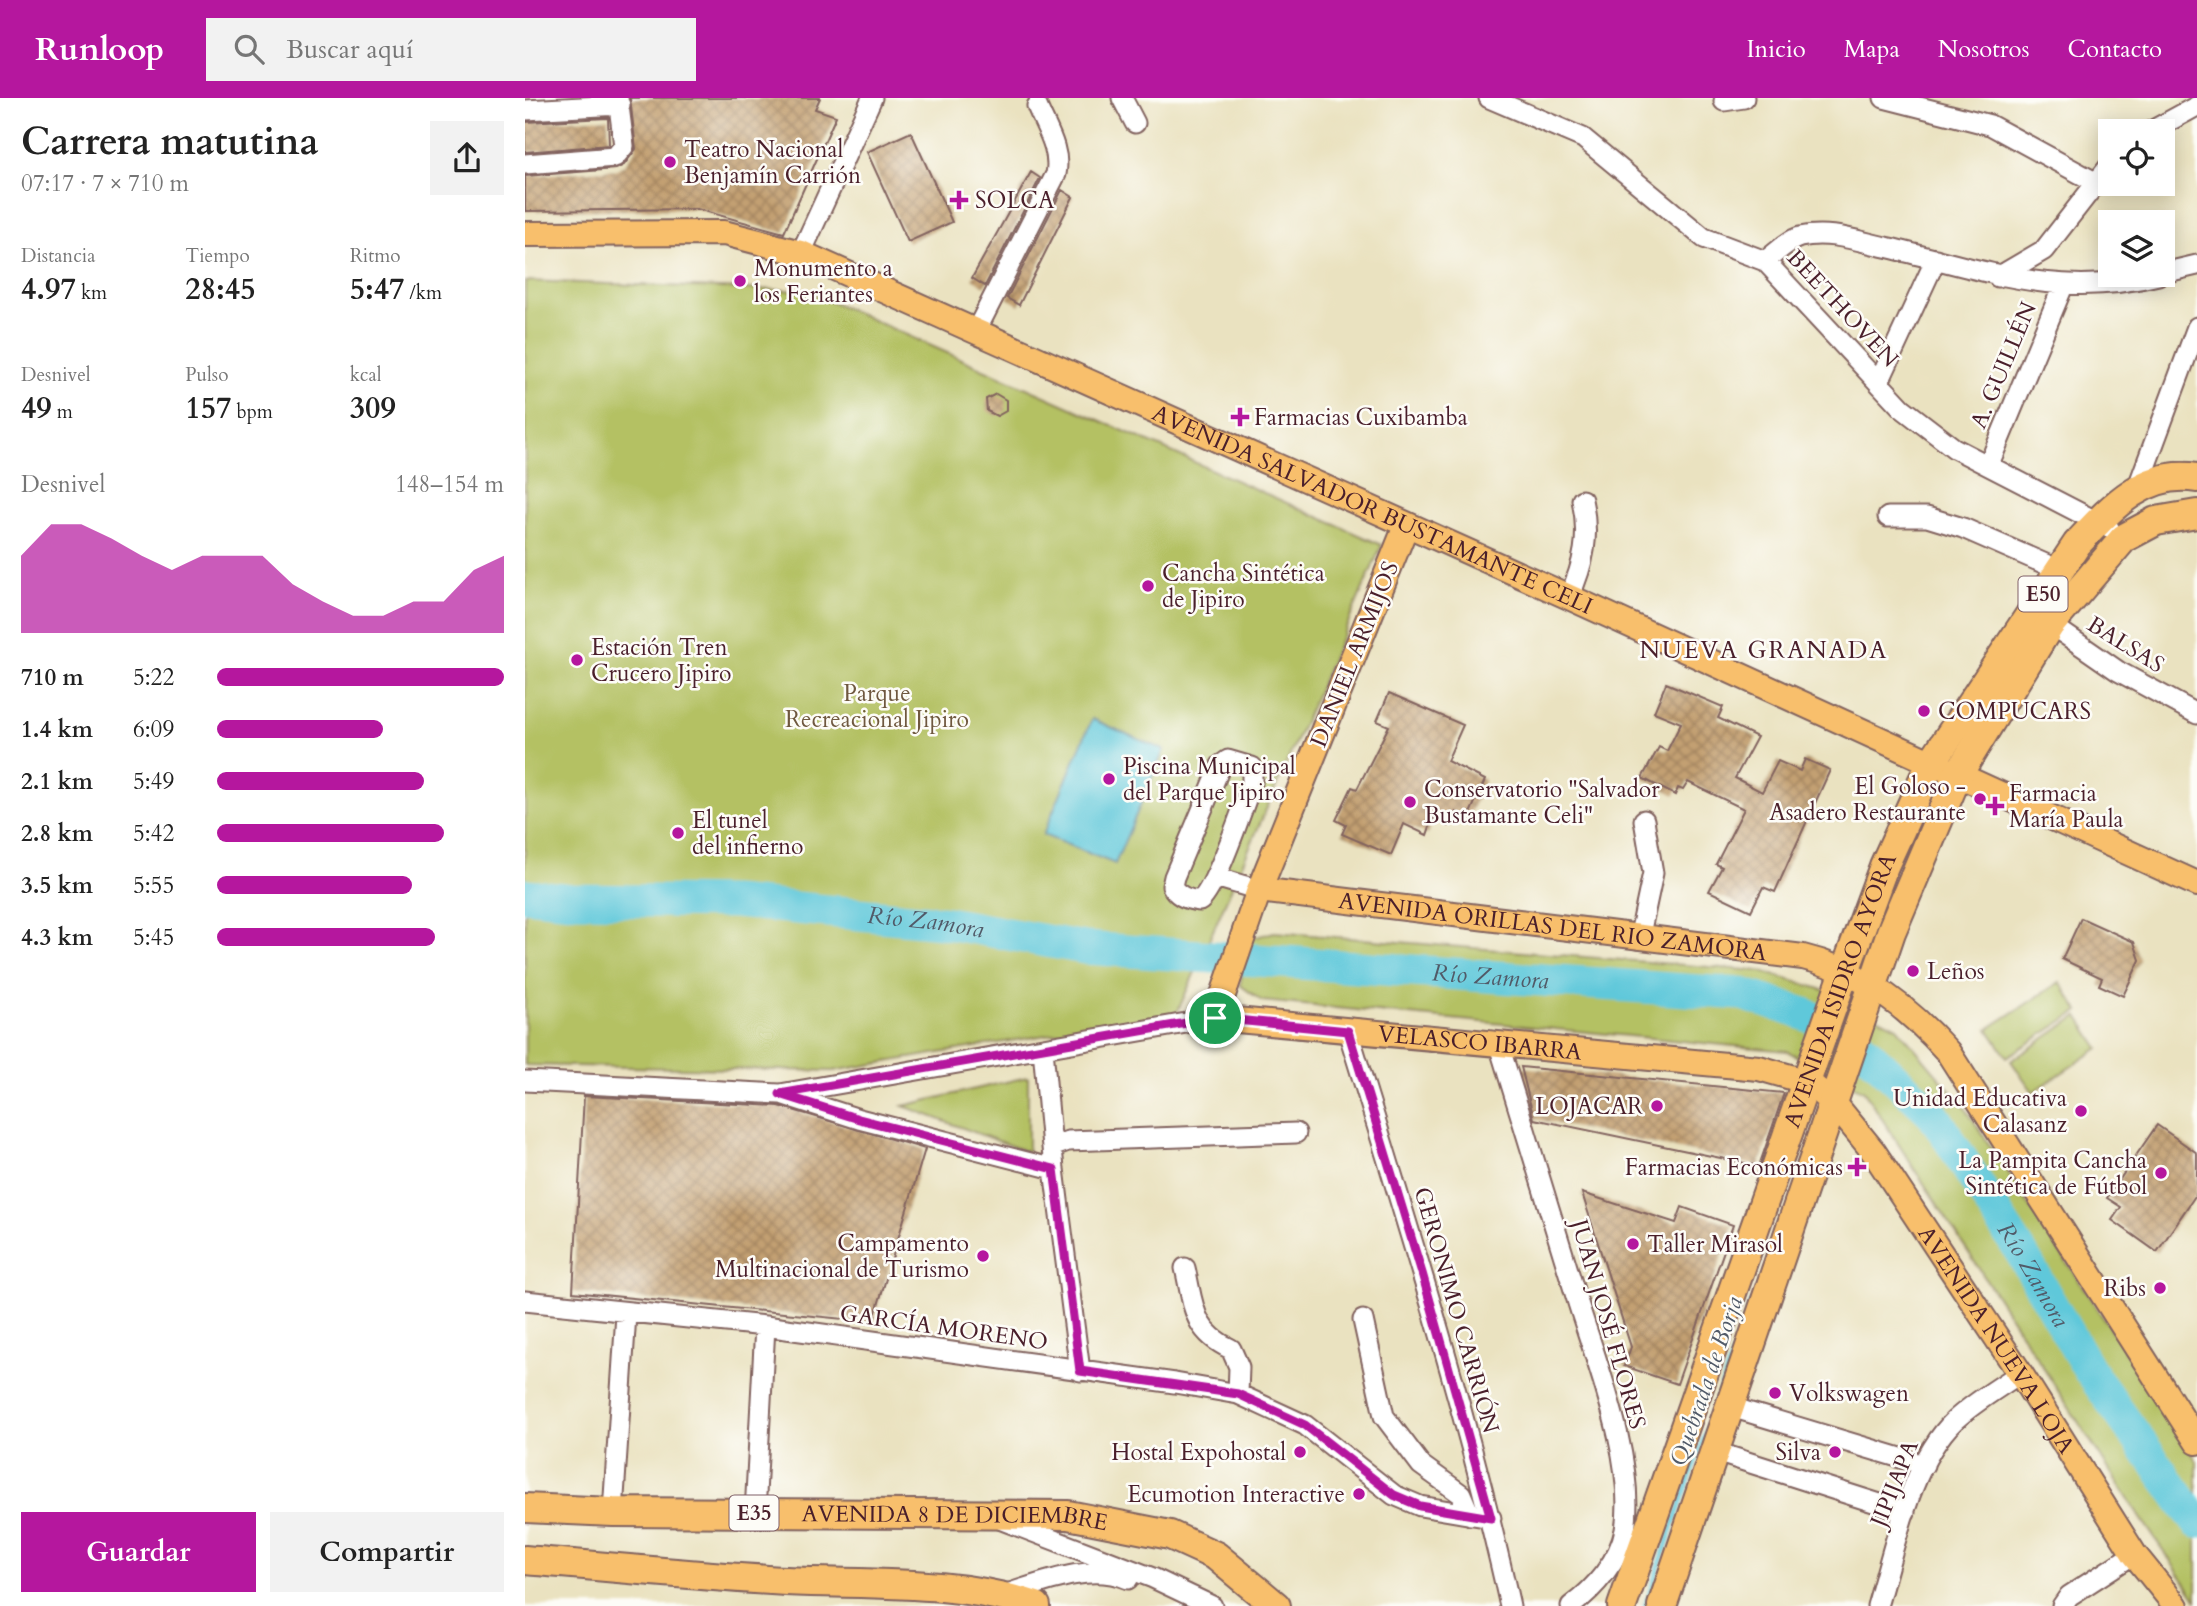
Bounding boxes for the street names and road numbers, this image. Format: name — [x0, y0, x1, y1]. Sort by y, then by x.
street label: BEETHOVEN — [1780, 243, 1906, 374]
street label: A. GUILLÉN — [1963, 297, 2044, 433]
street label: AVENIDA SALVADOR BUSTAMANTE CELI — [1147, 397, 1598, 622]
street label: DANIEL ARMIJOS — [1303, 557, 1406, 752]
road number: E50 — [2019, 576, 2067, 612]
street label: BALSAS — [2081, 609, 2170, 680]
street label: AVENIDA ISIDRO AYORA — [1776, 847, 1904, 1132]
street label: AVENIDA ORILLAS DEL RIO ZAMORA — [1337, 885, 1769, 969]
street label: VELASCO IBARRA — [1377, 1018, 1584, 1068]
street label: GERONIMO CARRIÓN — [1407, 1183, 1508, 1437]
street label: JUAN JOSÉ FLORES — [1563, 1213, 1653, 1433]
street label: AVENIDA NUEVA LOJA — [1911, 1220, 2082, 1460]
street label: GARCÍA MORENO — [838, 1298, 1050, 1357]
street label: JIPIJAPA — [1862, 1435, 1926, 1534]
road number: E35 — [729, 1496, 779, 1530]
street label: AVENIDA 8 DE DICIEMBRE — [801, 1498, 1110, 1538]

